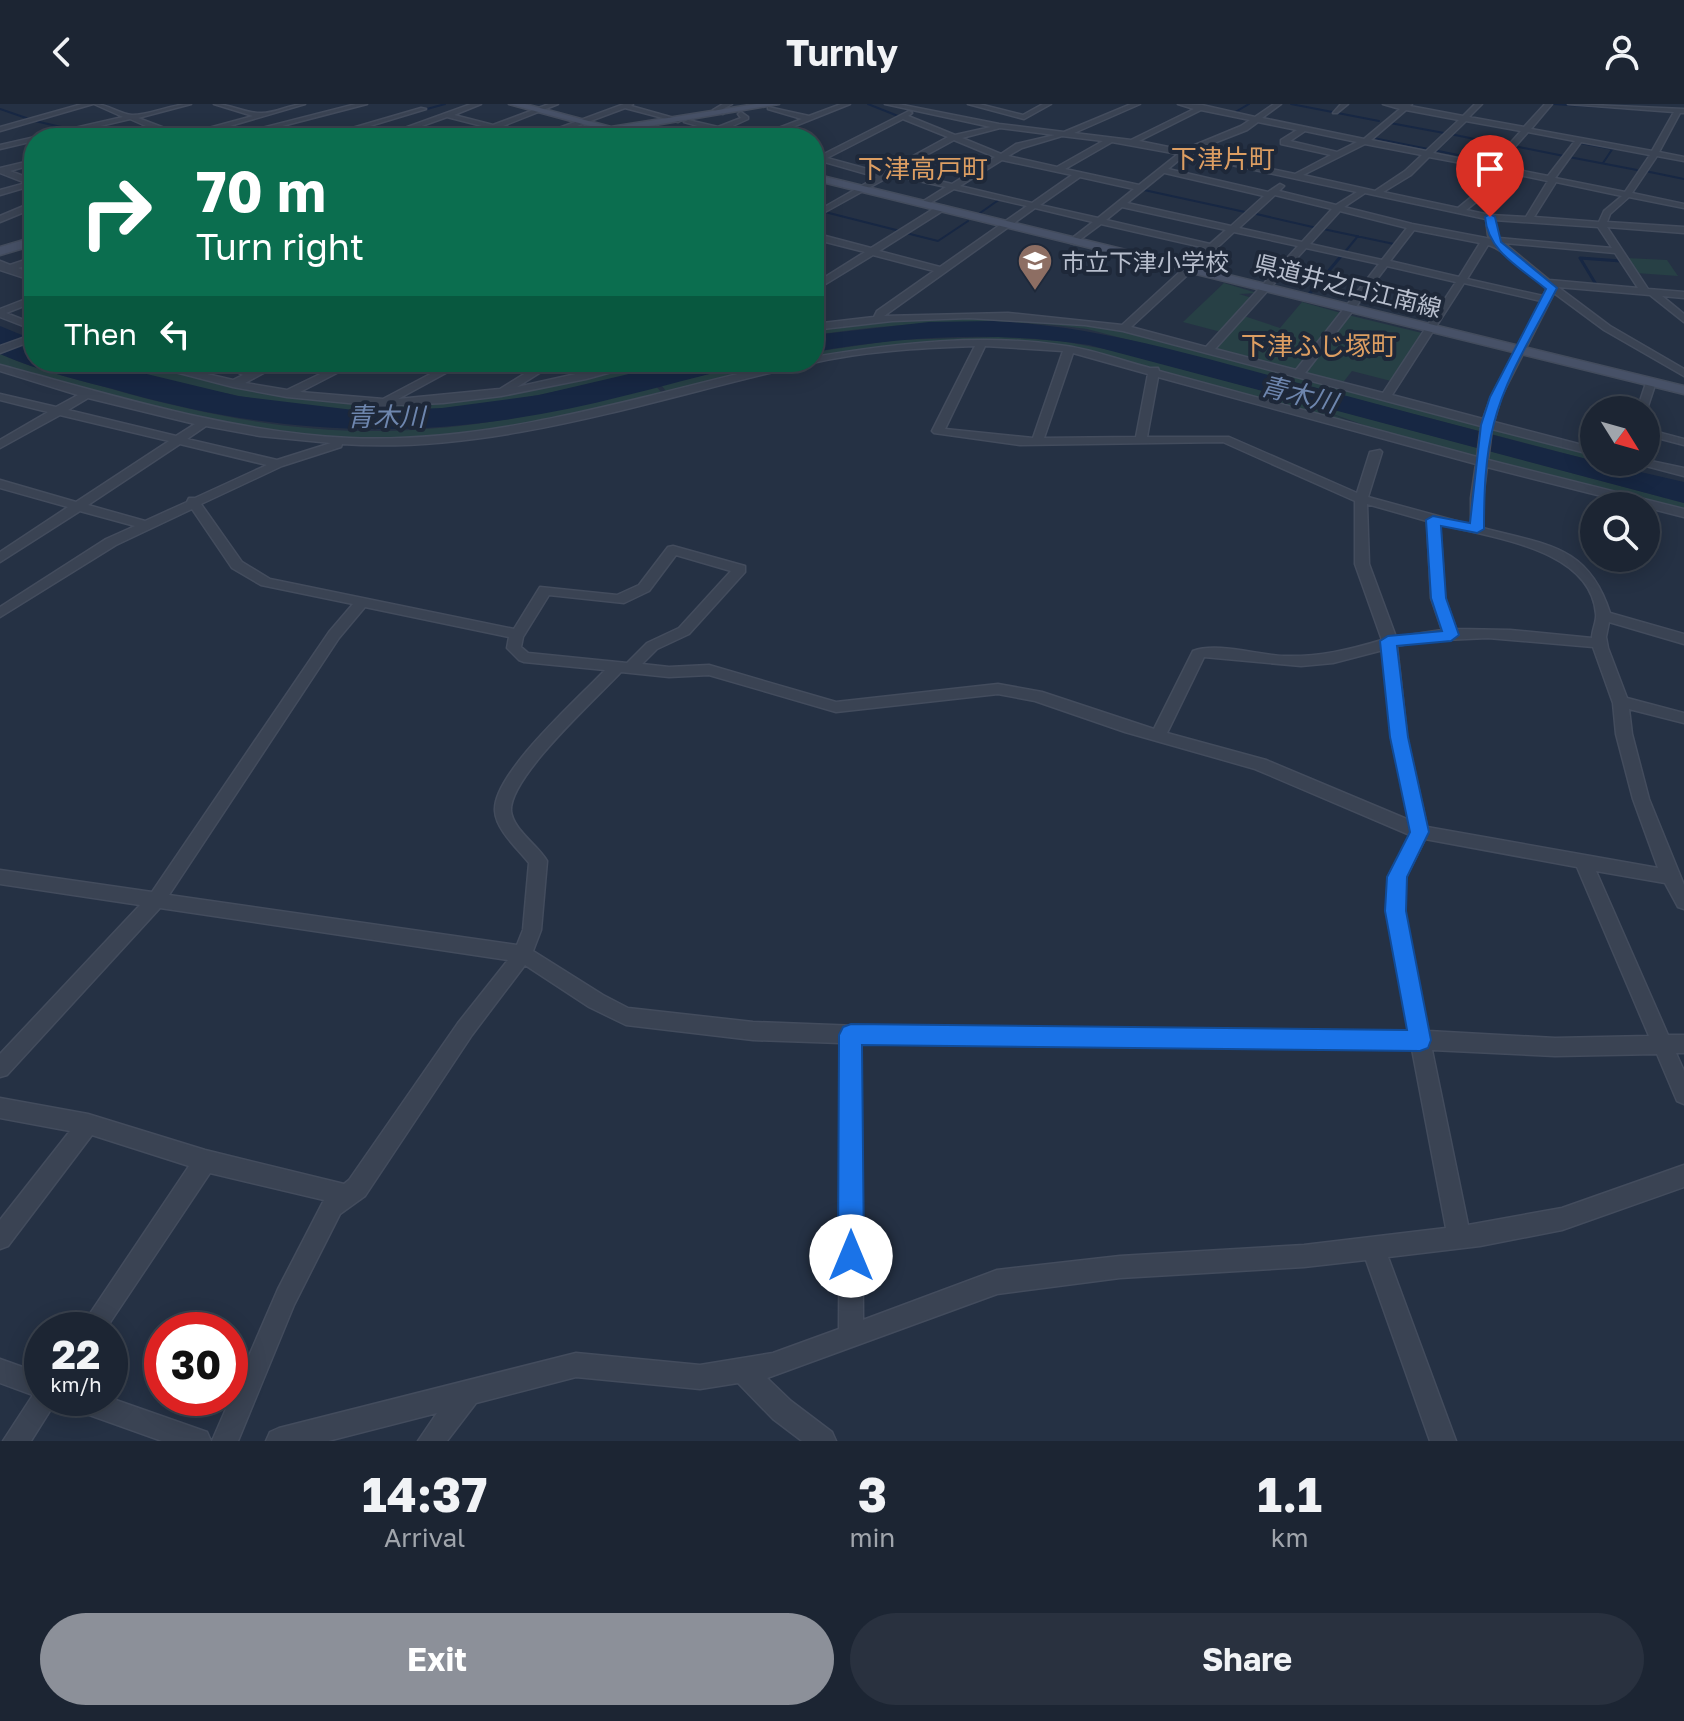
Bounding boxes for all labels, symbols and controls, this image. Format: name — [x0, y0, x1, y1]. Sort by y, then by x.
icon: back — [40, 30, 84, 74]
icon: person — [1600, 30, 1644, 74]
text: Turnly — [786, 31, 898, 74]
pin — [1456, 135, 1524, 217]
district label: 下津片町 — [1171, 143, 1275, 174]
icon: arrive — [1468, 147, 1512, 191]
district label: 下津高戸町 — [858, 153, 988, 184]
text: 70 m — [196, 157, 326, 224]
icon: right — [64, 160, 168, 264]
text: Turn right — [196, 225, 364, 268]
school or university icon: 市立下津小学校 — [1016, 242, 1054, 292]
place label: 市立下津小学校 — [1061, 247, 1229, 276]
street label: 県道井之口江南線 — [1251, 248, 1445, 322]
icon: left — [153, 312, 197, 356]
text: Then — [64, 316, 137, 352]
district label: 下津ふじ塚町 — [1241, 330, 1397, 361]
water label: 青木川 — [1257, 370, 1343, 419]
north arrow — [1580, 396, 1660, 476]
map controls — [1580, 396, 1660, 572]
water label: 青木川 — [347, 401, 428, 432]
button: search — [1580, 492, 1660, 572]
position arrow — [809, 1214, 893, 1298]
speed limit sign: 30 — [144, 1312, 248, 1416]
text: 22 — [52, 1330, 100, 1378]
text: km/h — [51, 1372, 101, 1396]
text: 14:37 — [362, 1465, 487, 1523]
text: 3 — [858, 1465, 887, 1523]
text: 1.1 — [1257, 1465, 1322, 1523]
text: Arrival — [384, 1522, 465, 1553]
text: min — [849, 1522, 895, 1553]
text: km — [1271, 1522, 1309, 1553]
button: Exit — [40, 1613, 834, 1705]
button: Share — [850, 1613, 1644, 1705]

